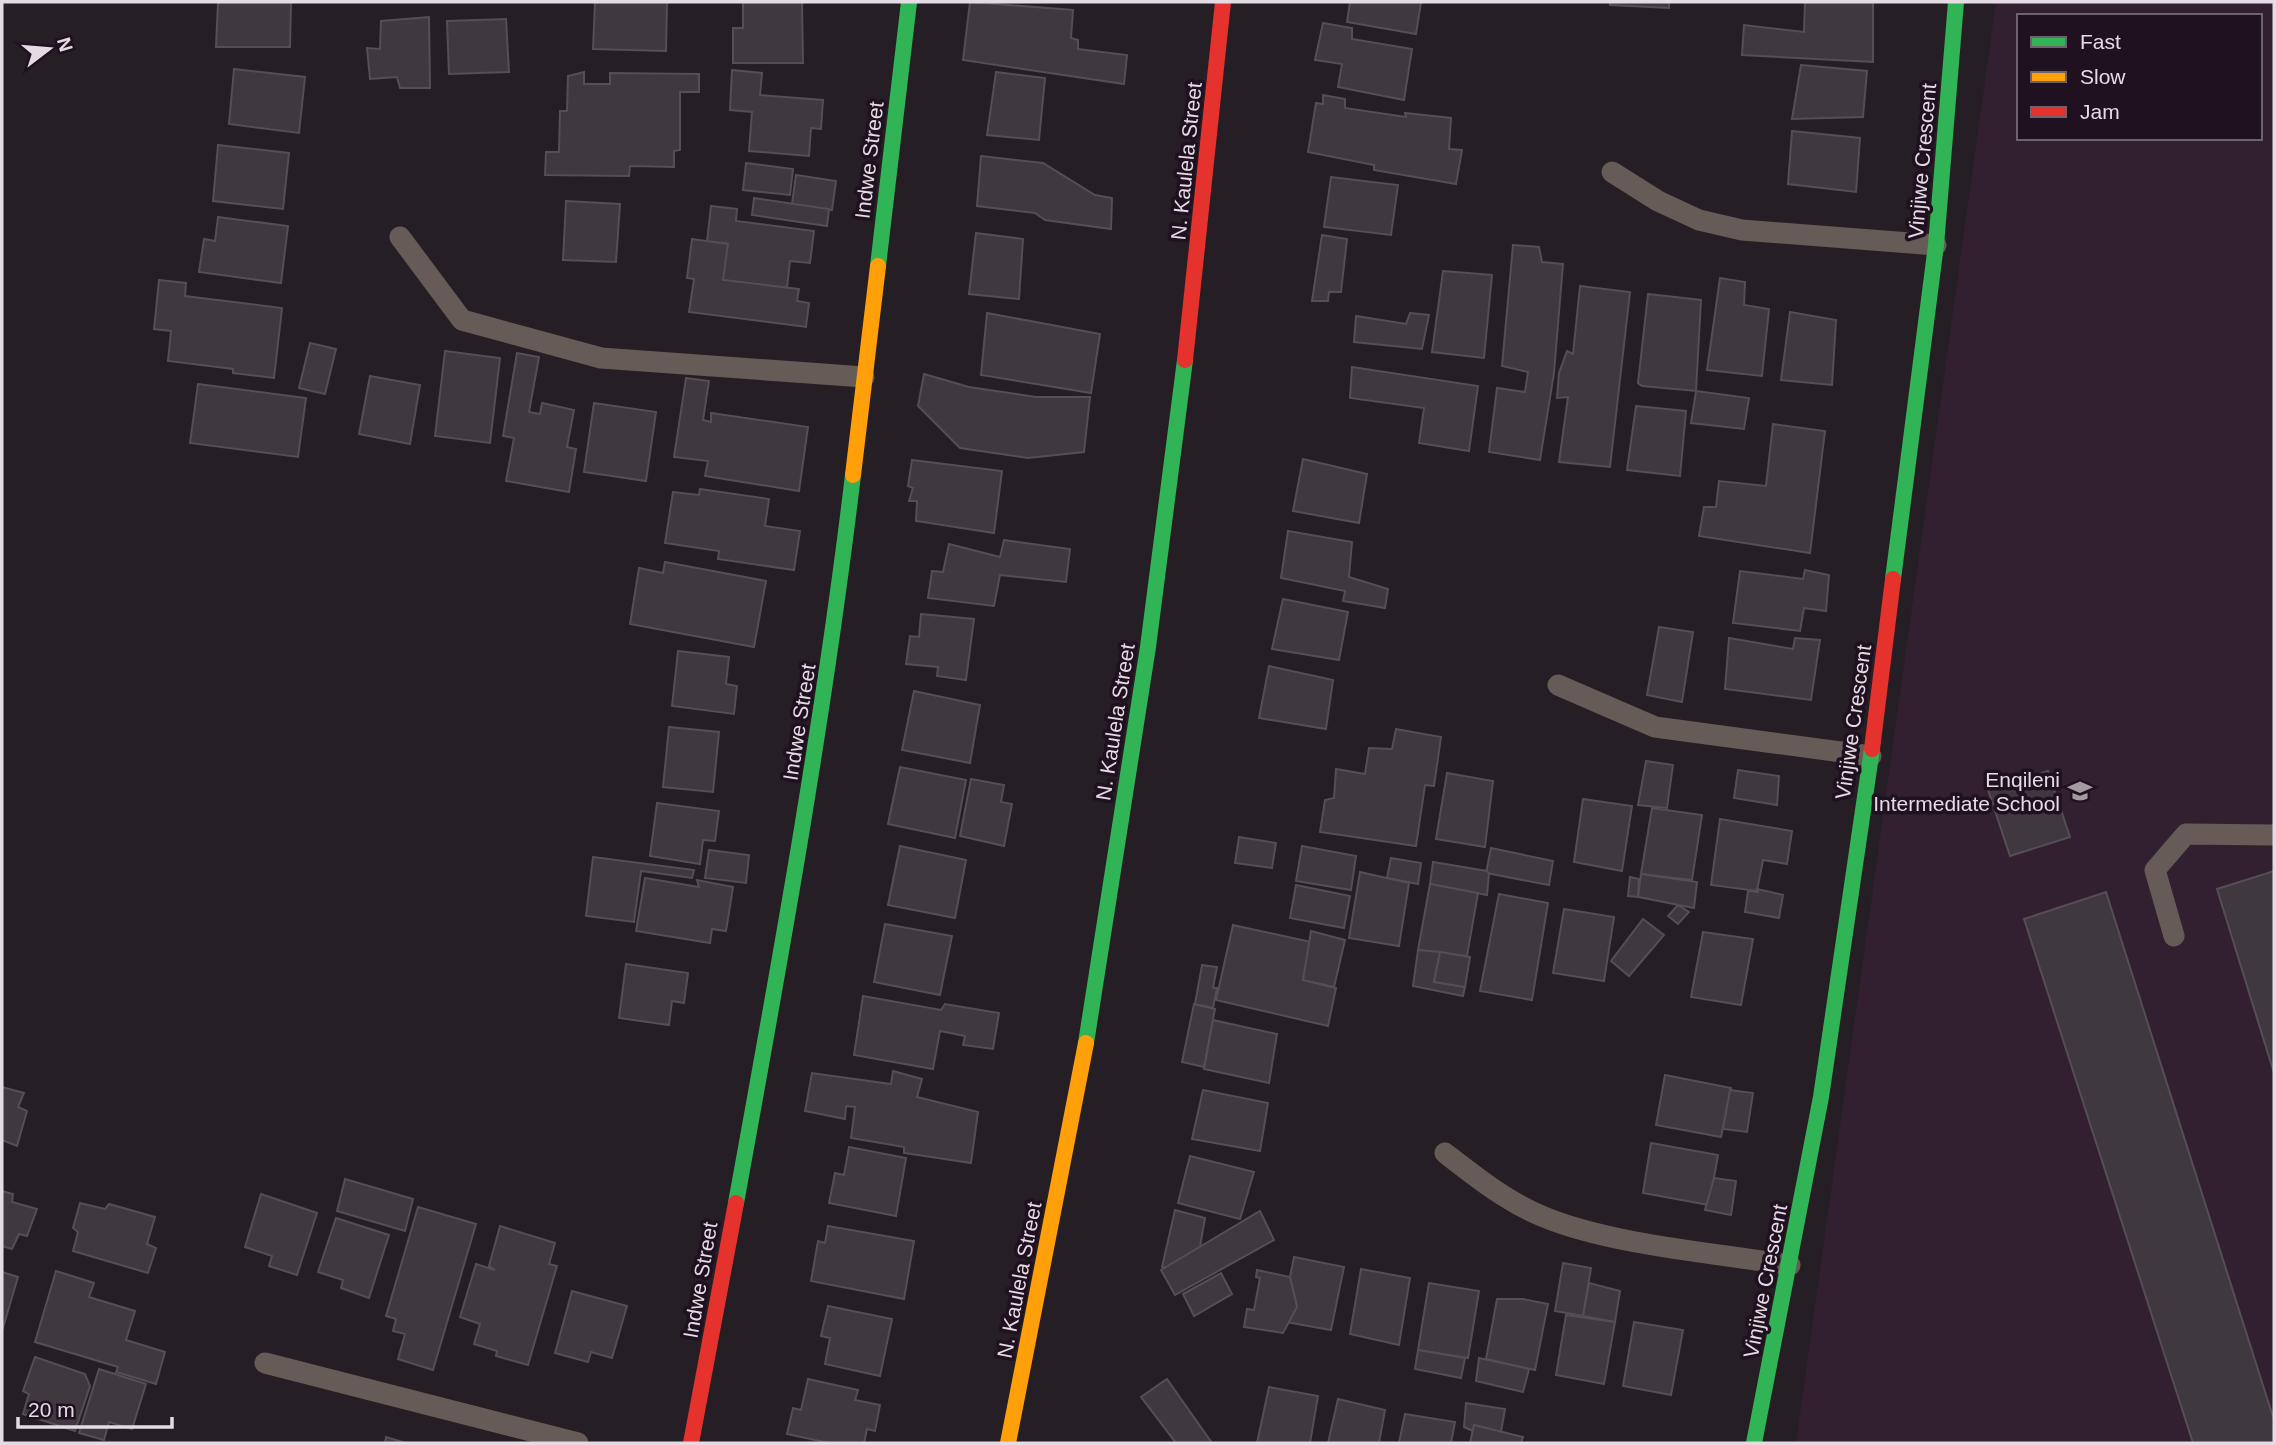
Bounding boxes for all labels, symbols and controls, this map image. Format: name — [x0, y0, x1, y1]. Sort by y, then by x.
north arrow — [14, 14, 84, 84]
legend — [2017, 14, 2262, 140]
text: Fast — [2080, 30, 2121, 53]
text: N — [53, 35, 77, 54]
text: Slow — [2080, 65, 2126, 88]
street label: N. Kaulela Street — [1166, 81, 1206, 241]
street label: Vinjiwe Crescent — [1904, 82, 1940, 240]
street label: Indwe Street — [850, 100, 888, 220]
text: Jam — [2080, 100, 2120, 123]
street label: N. Kaulela Street — [1091, 642, 1139, 802]
street label: Vinjiwe Crescent — [1831, 643, 1875, 801]
street label: Indwe Street — [778, 662, 820, 782]
place label: Enqileni Intermediate School — [1873, 768, 2060, 815]
school or university icon: Enqileni Intermediate School — [2066, 777, 2094, 805]
street label: N. Kaulela Street — [993, 1200, 1045, 1360]
street label: Vinjiwe Crescent — [1739, 1202, 1791, 1360]
street label: Indwe Street — [678, 1220, 722, 1340]
scale bar — [18, 1386, 172, 1430]
text: 20 m — [28, 1398, 75, 1421]

